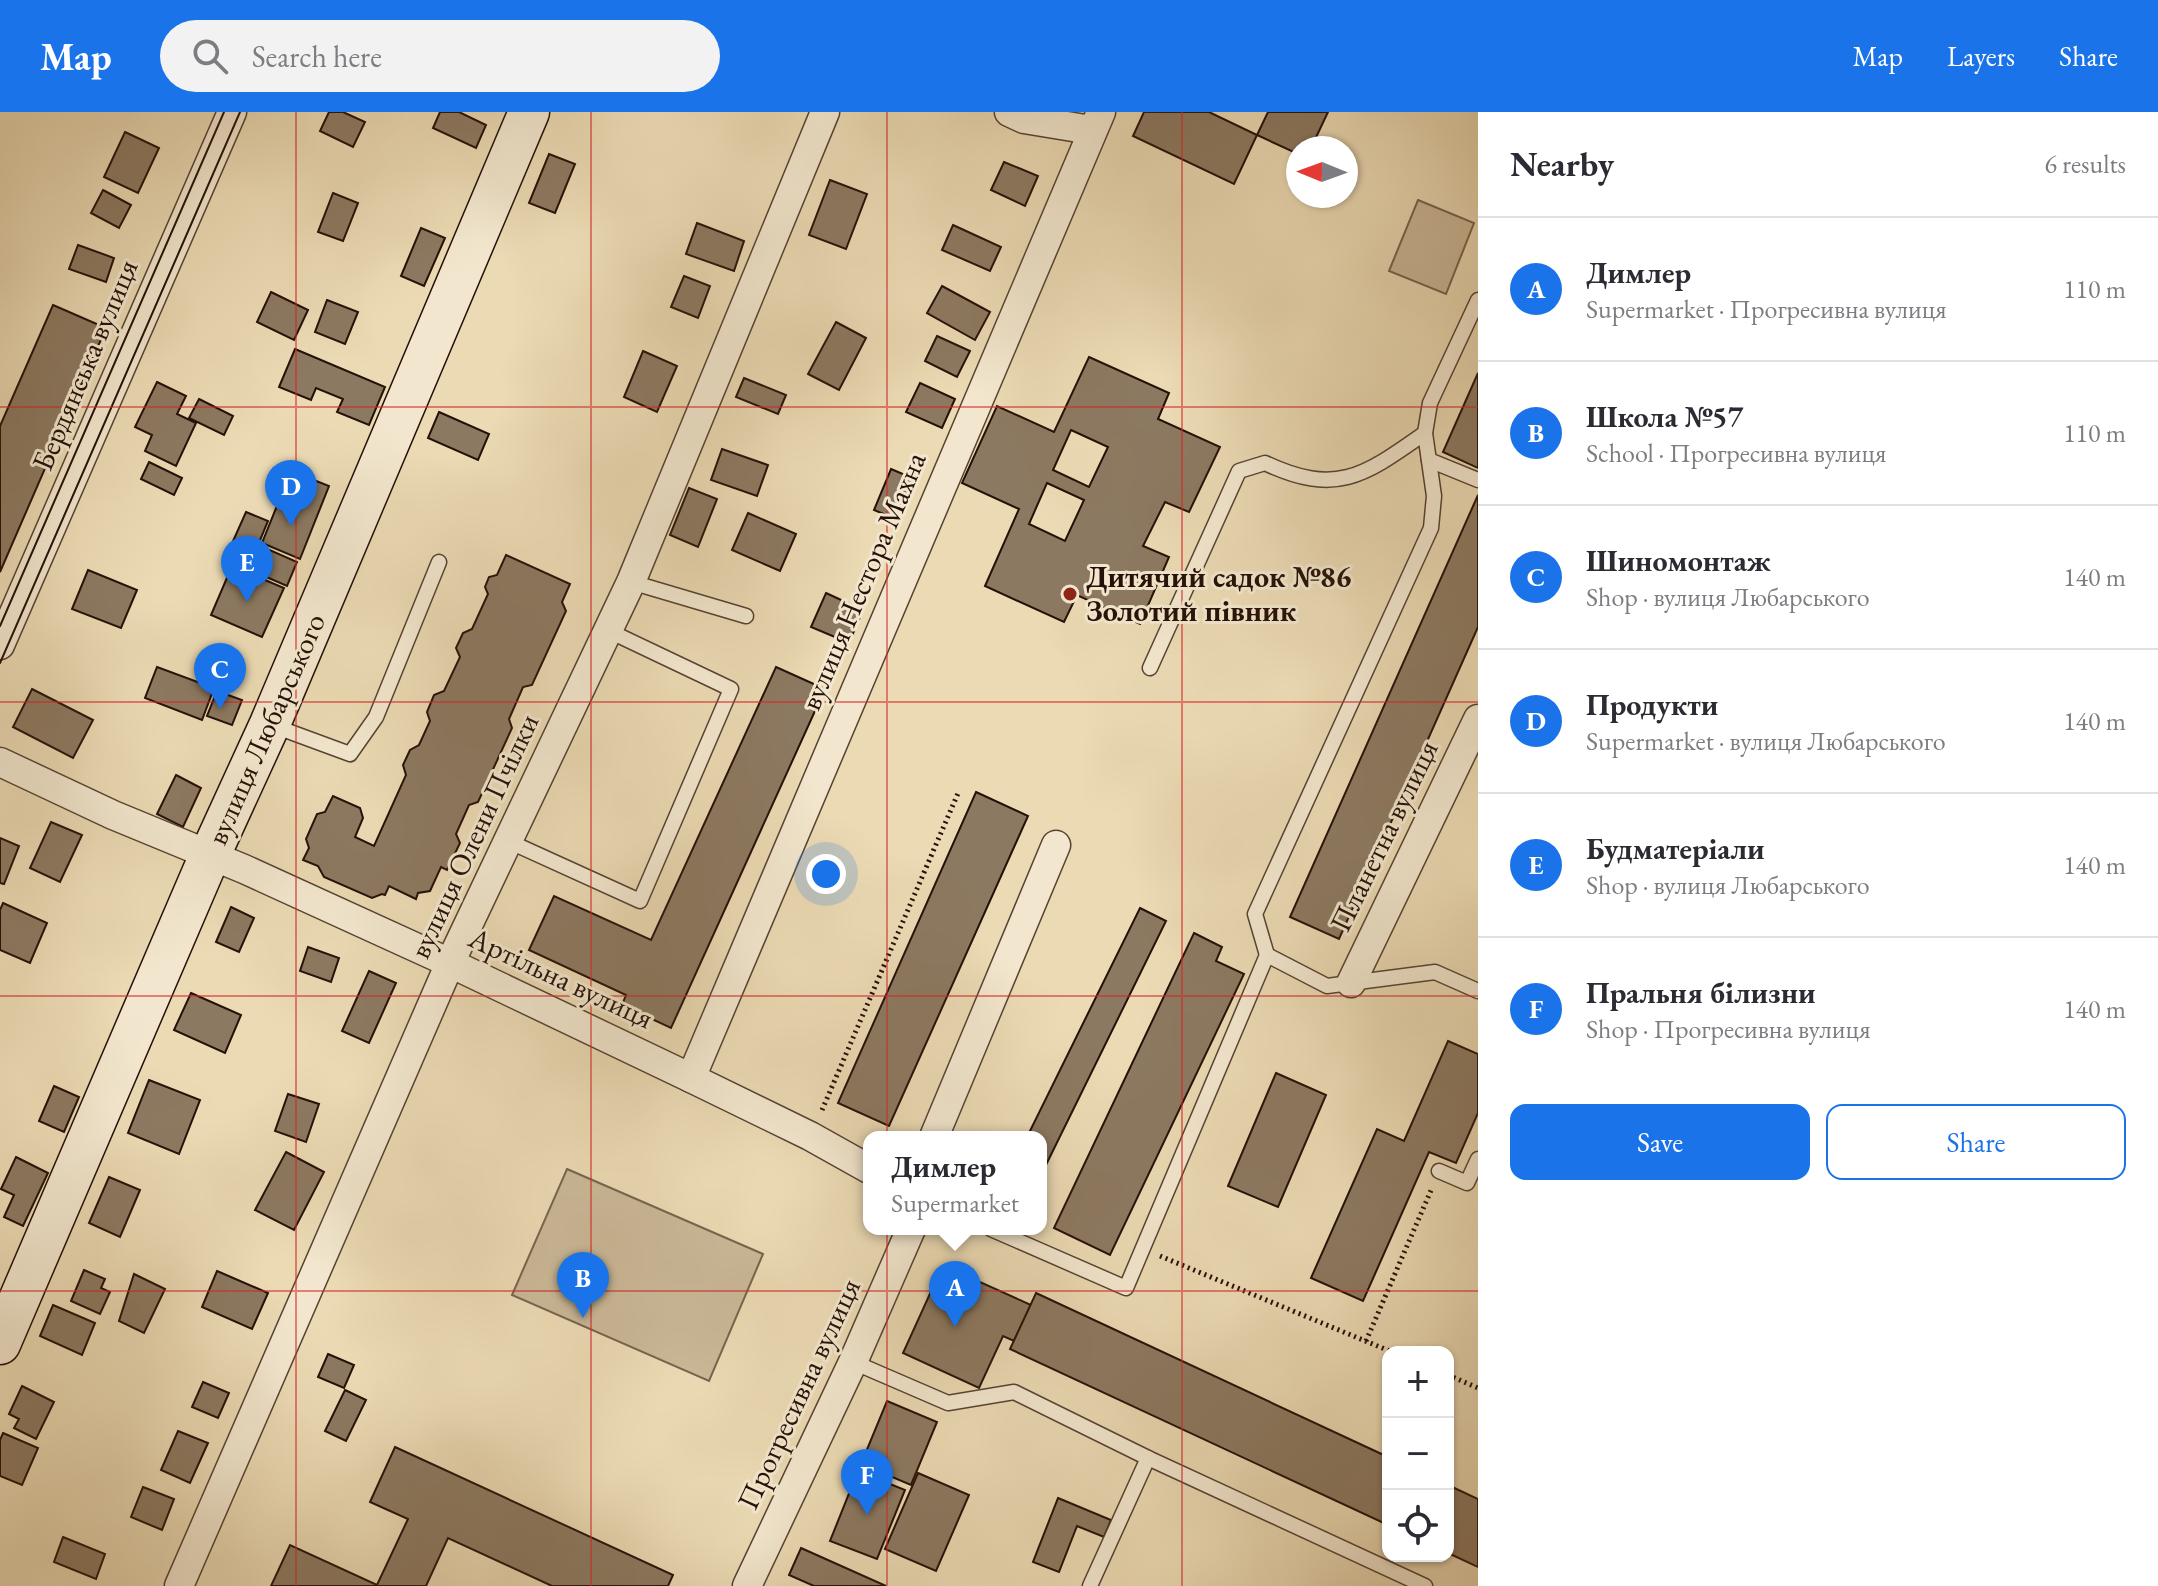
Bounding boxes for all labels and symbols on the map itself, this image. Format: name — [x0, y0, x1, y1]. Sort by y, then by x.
north arrow — [1286, 136, 1358, 208]
street label: Бердянська вулиця — [22, 253, 147, 476]
street label: вулиця Нестора Махна — [791, 446, 935, 716]
pin: D — [265, 460, 317, 526]
pin: E — [221, 536, 273, 602]
place label: Дитячий садок №86 Золотий півник — [1086, 557, 1352, 630]
marker: Дитячий садок №86 Золотий півник — [1061, 585, 1079, 603]
street label: вулиця Любарського — [197, 607, 334, 851]
pin: C — [194, 643, 246, 709]
street label: вулиця Олени Пчілки — [400, 707, 547, 964]
street label: Планетна вулиця — [1320, 734, 1447, 938]
your location — [806, 854, 846, 894]
street label: Артільна вулиця — [462, 917, 660, 1037]
pin: B — [557, 1252, 609, 1318]
pin: A — [929, 1261, 981, 1327]
street label: Прогресивна вулиця — [728, 1272, 869, 1516]
pin: F — [841, 1449, 893, 1515]

